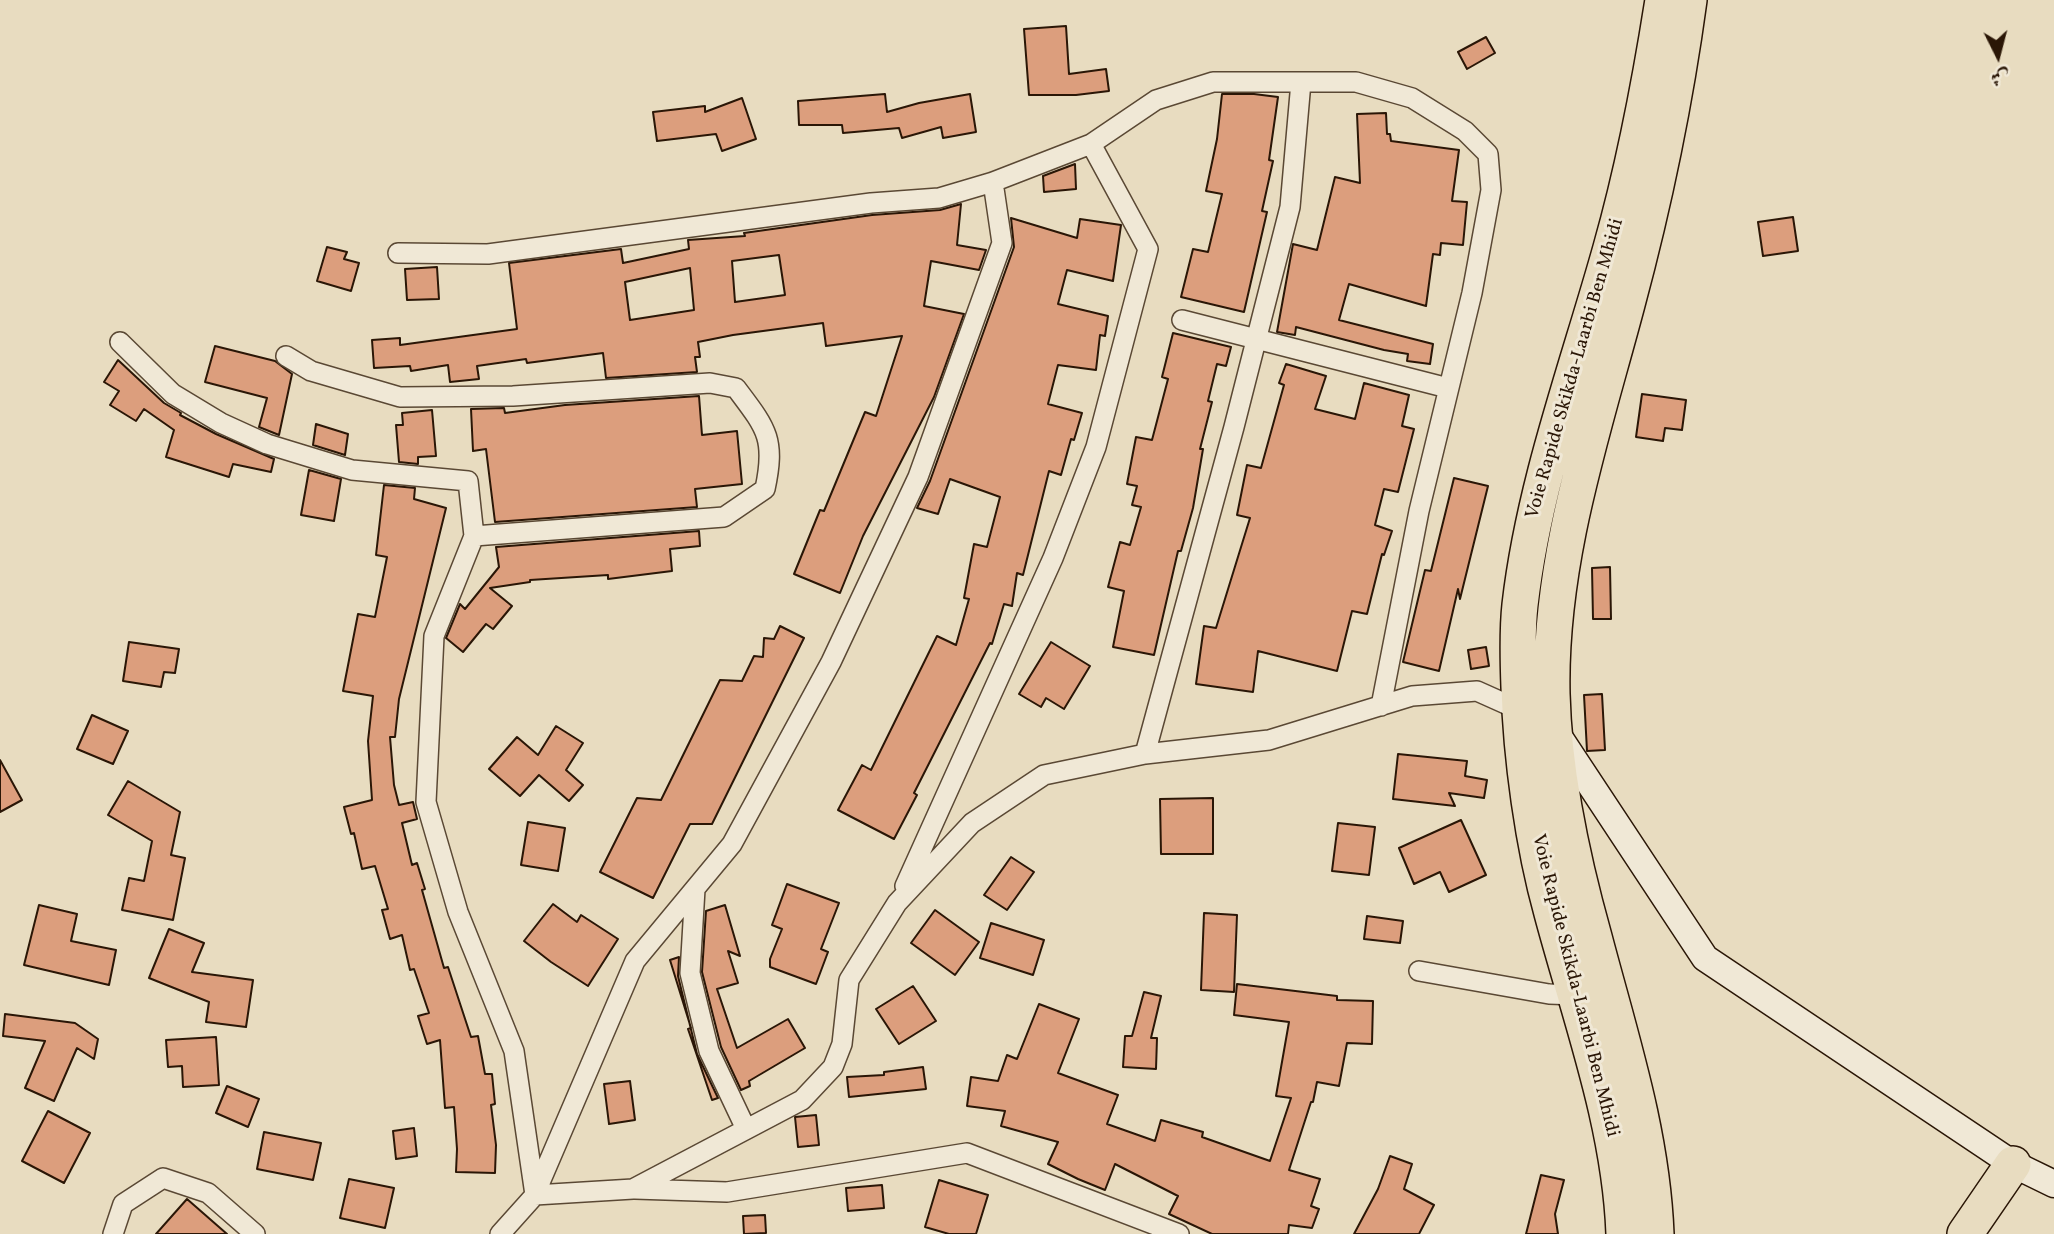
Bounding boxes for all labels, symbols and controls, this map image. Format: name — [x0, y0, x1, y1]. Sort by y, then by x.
north arrow — [1963, 21, 2033, 91]
text: ش — [1989, 63, 2011, 91]
street label: Voie Rapide Skikda-Laarbi Ben Mhidi — [1522, 216, 1630, 522]
street label: Voie Rapide Skikda-Laarbi Ben Mhidi — [1525, 832, 1623, 1140]

